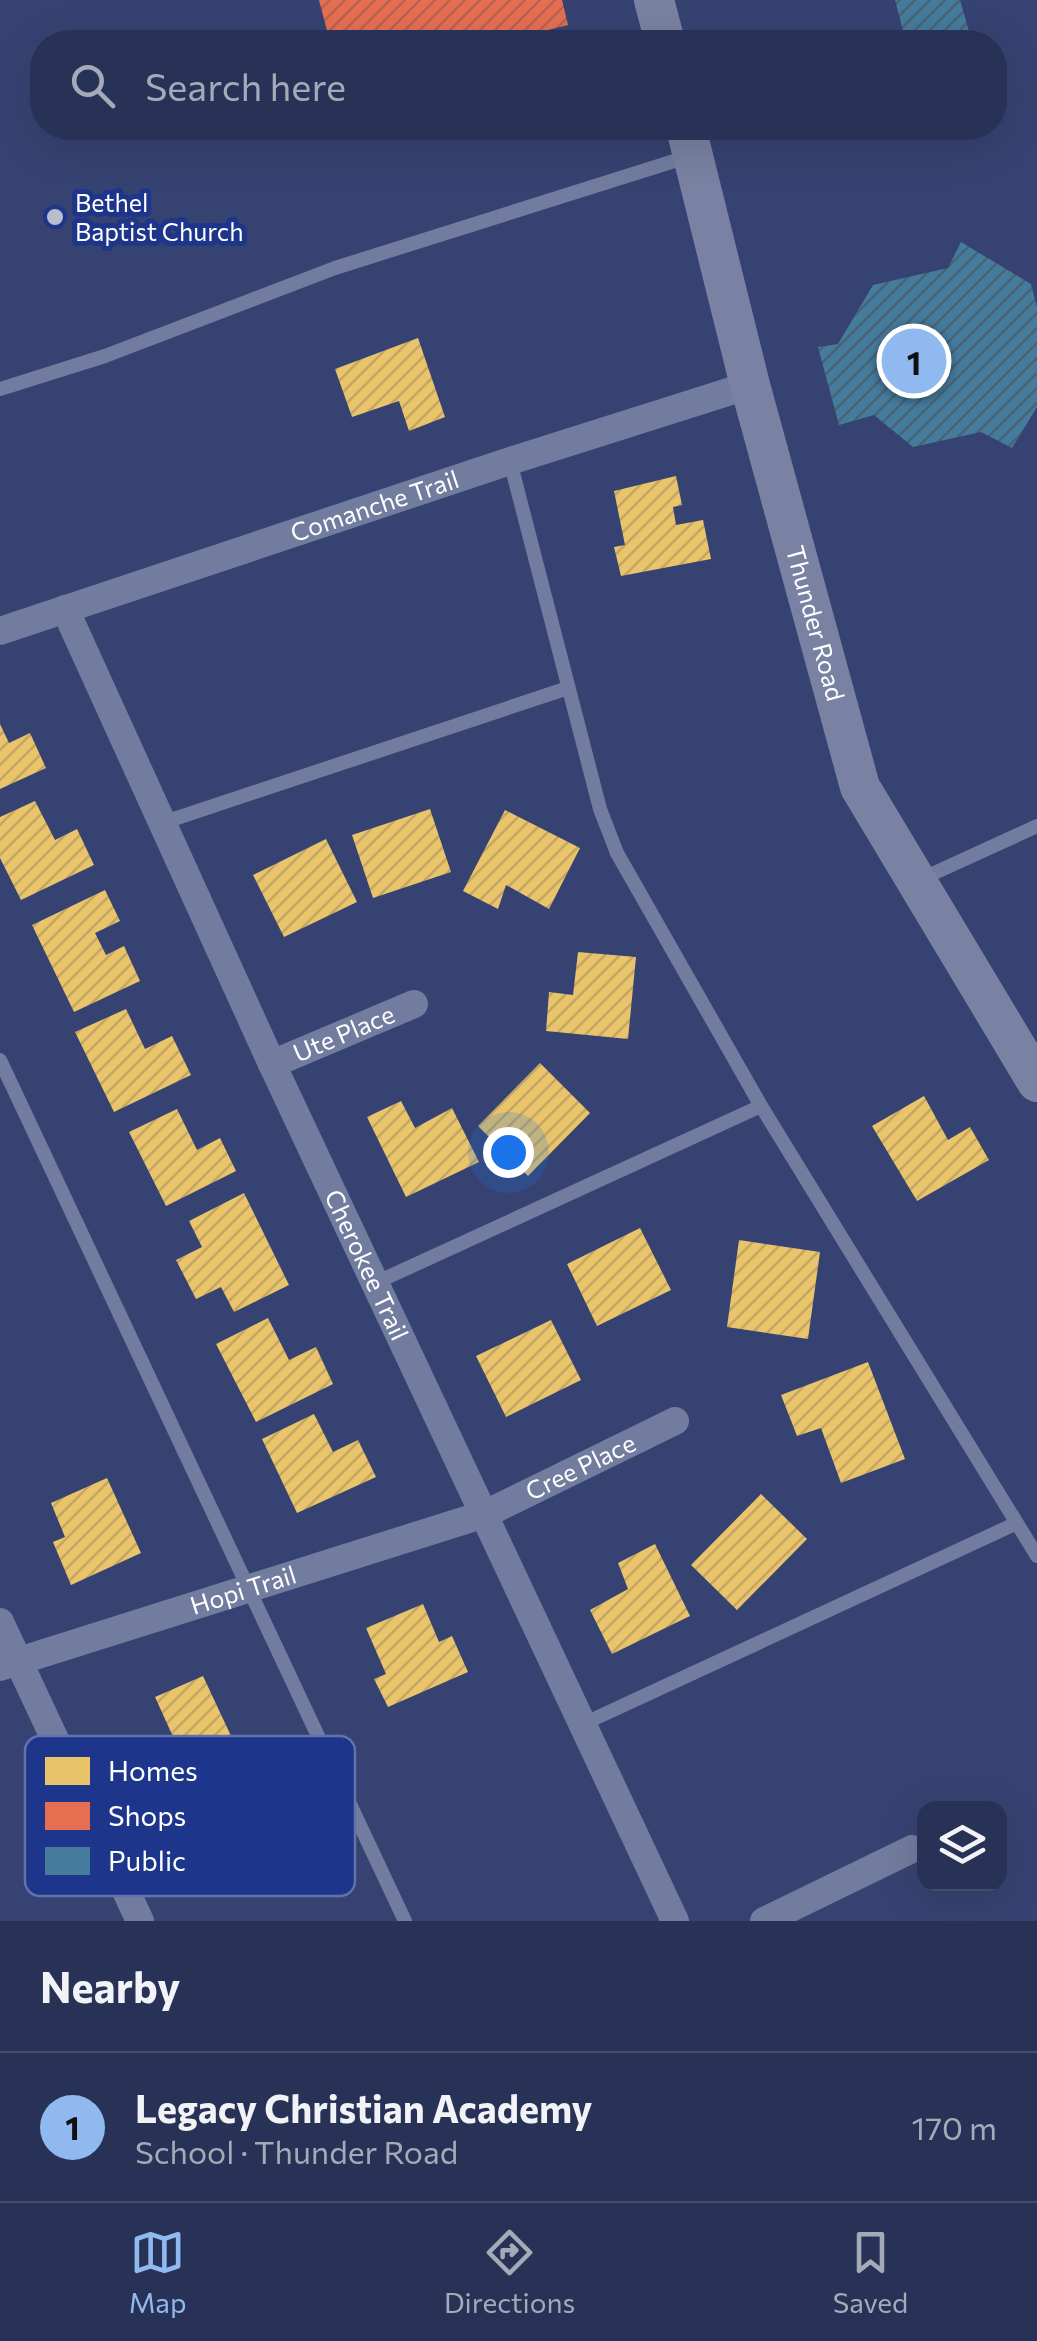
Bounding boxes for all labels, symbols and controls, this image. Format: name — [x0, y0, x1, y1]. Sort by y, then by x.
search box — [30, 30, 1007, 140]
icon: search — [65, 58, 120, 113]
text: Search here — [145, 62, 346, 109]
place label: Bethel Baptist Church — [75, 187, 244, 246]
marker: Bethel Baptist Church — [44, 206, 66, 228]
pin: 1 — [882, 324, 946, 398]
street label: Comanche Trail — [286, 463, 462, 547]
street label: Thunder Road — [781, 542, 852, 704]
street label: Ute Place — [288, 998, 399, 1067]
your location — [483, 1127, 534, 1178]
street label: Cherokee Trail — [319, 1184, 416, 1345]
street label: Cree Place — [520, 1427, 640, 1506]
street label: Hopi Trail — [186, 1559, 300, 1620]
legend — [25, 1736, 355, 1896]
text: Homes — [108, 1753, 198, 1787]
text: Shops — [108, 1798, 186, 1832]
map controls — [917, 1801, 1007, 1891]
button: layers — [917, 1801, 1007, 1891]
text: Public — [108, 1843, 186, 1877]
text: Nearby — [40, 1960, 180, 2012]
text: Legacy Christian Academy — [135, 2084, 592, 2131]
text: 1 — [65, 2107, 80, 2147]
text: 170 m — [912, 2107, 997, 2147]
text: School · Thunder Road — [135, 2131, 458, 2171]
tab: Map — [129, 2225, 186, 2319]
tab: Directions — [444, 2225, 575, 2319]
tab: Saved — [833, 2225, 908, 2319]

